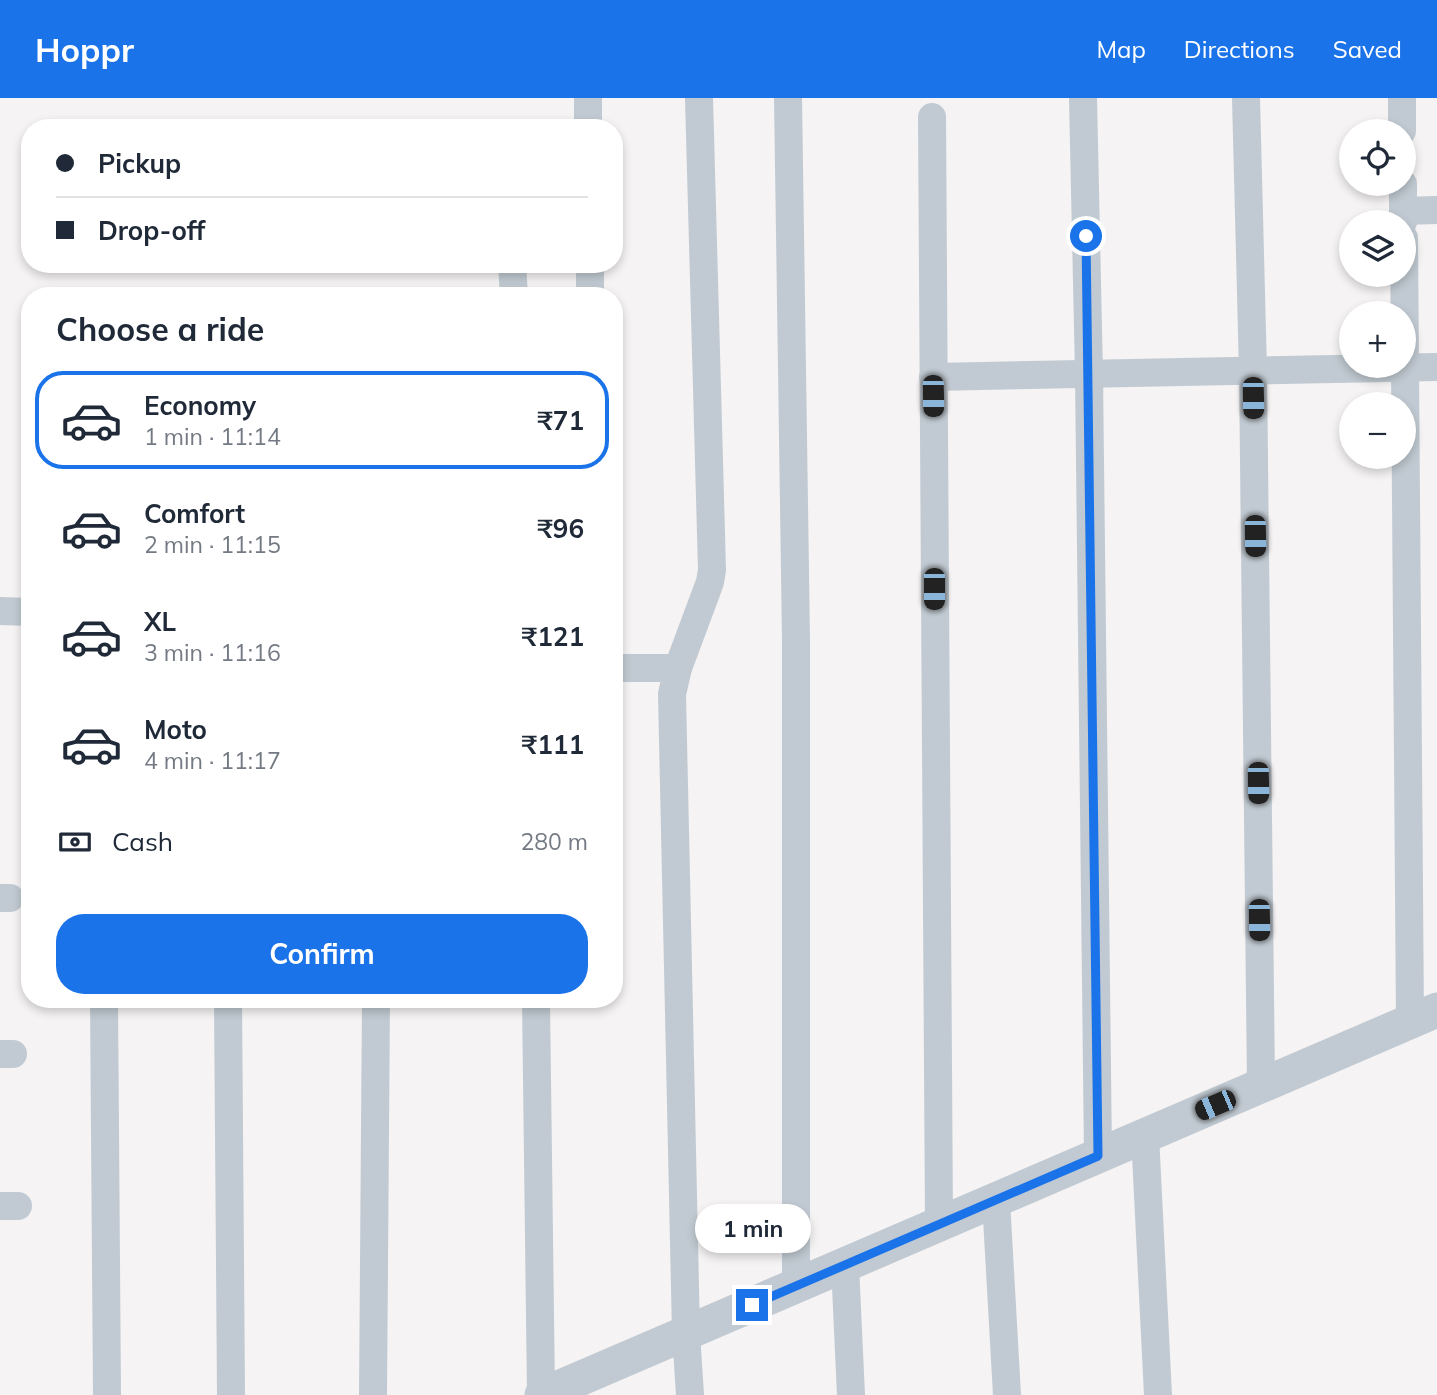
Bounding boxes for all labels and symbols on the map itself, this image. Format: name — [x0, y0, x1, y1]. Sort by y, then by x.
route start — [1070, 220, 1102, 252]
car — [923, 375, 944, 417]
car — [1243, 377, 1264, 419]
car — [1245, 515, 1266, 557]
car — [924, 568, 945, 610]
car — [1248, 762, 1269, 804]
car — [1249, 899, 1270, 941]
car — [1192, 1087, 1239, 1123]
callout: 1 min — [694, 1204, 810, 1252]
route end — [736, 1289, 768, 1321]

